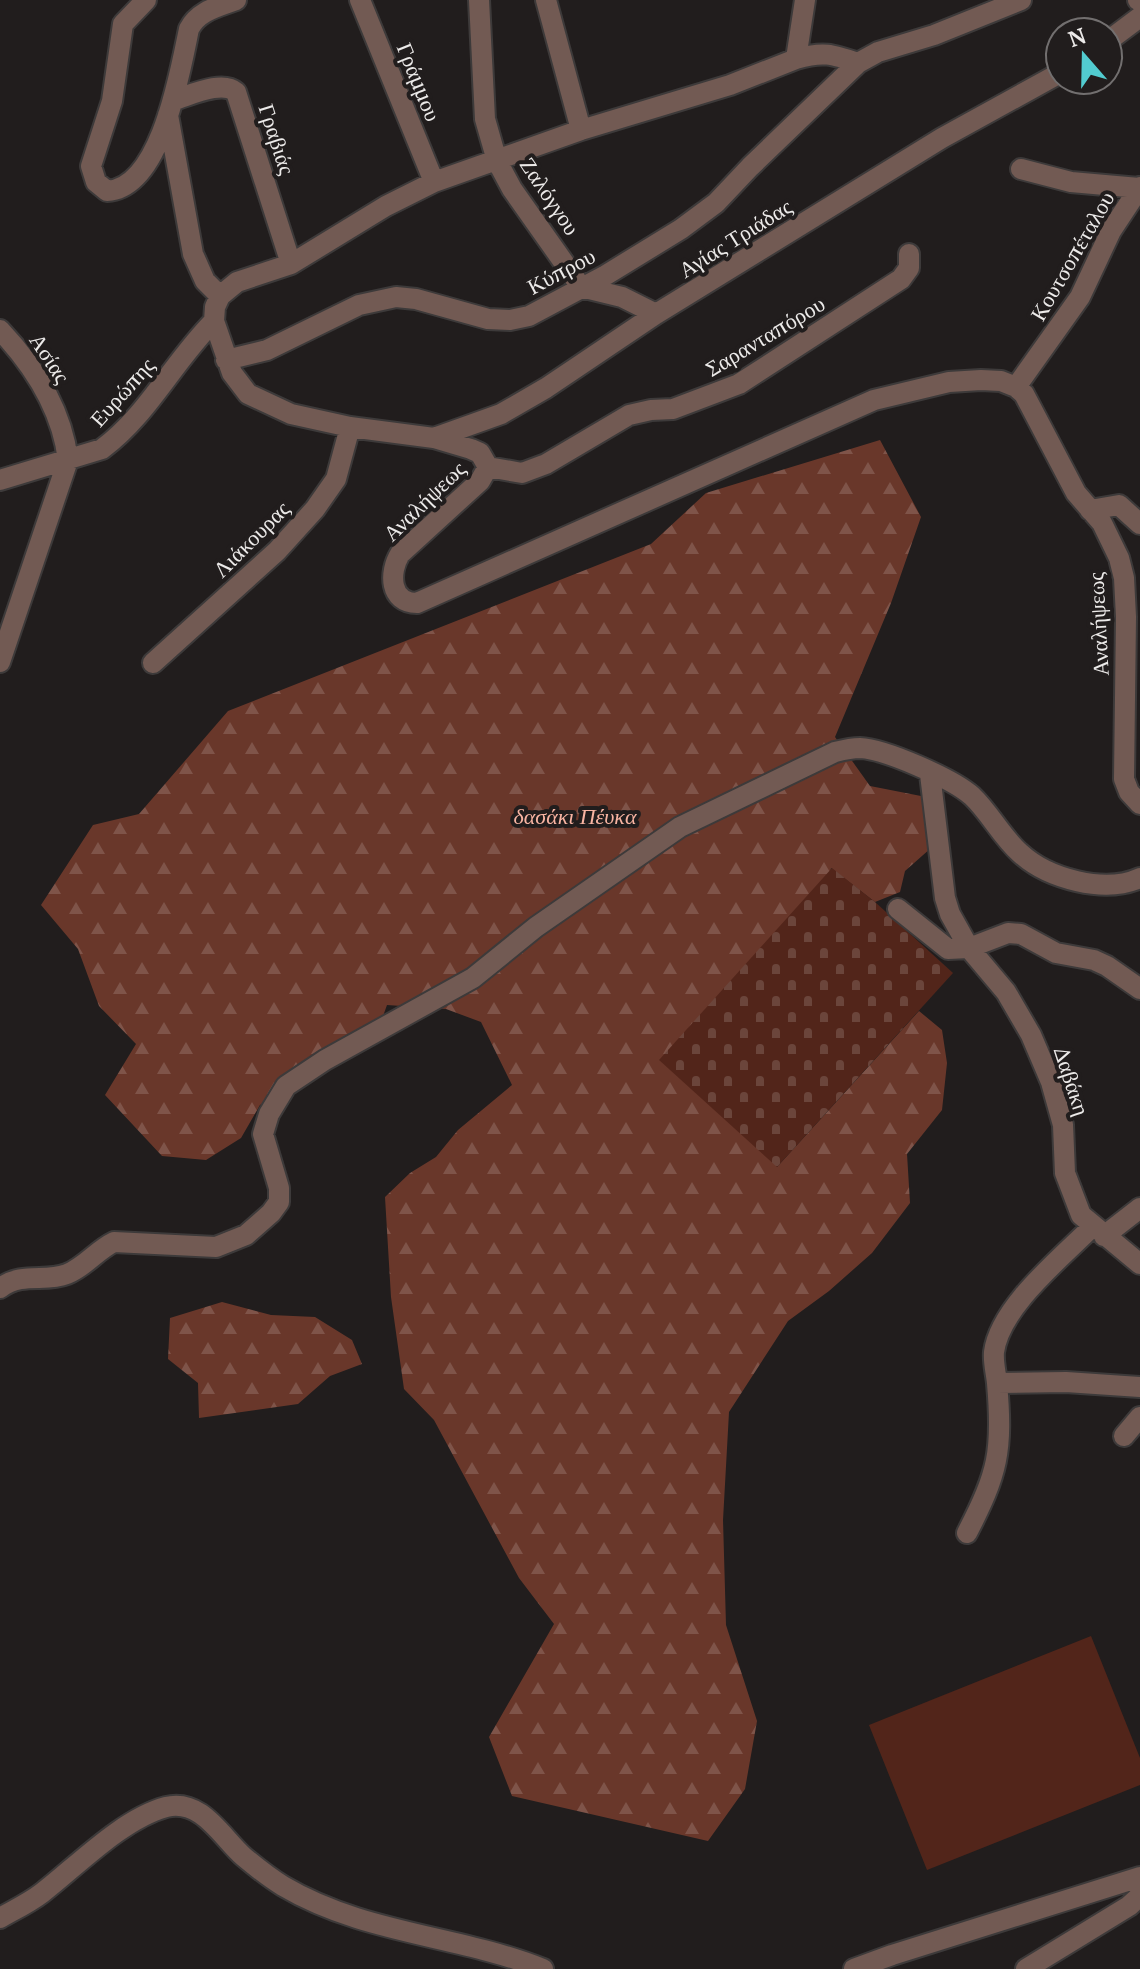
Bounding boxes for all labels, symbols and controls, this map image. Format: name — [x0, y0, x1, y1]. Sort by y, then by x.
north arrow — [1044, 16, 1124, 96]
text: N — [1064, 20, 1090, 53]
street label: Γράμμου — [391, 38, 448, 126]
street label: Γραβιάς — [252, 100, 303, 178]
street label: Ζαλόγγου — [514, 151, 587, 240]
street label: Κουτσοπέταλου — [1023, 186, 1120, 326]
street label: Αγίας Τριάδας — [673, 191, 797, 284]
street label: Κύπρου — [522, 241, 600, 301]
street label: Σαρανταπόρου — [700, 288, 830, 383]
street label: Ασίας — [24, 327, 77, 388]
street label: Ευρώπης — [83, 351, 161, 432]
street label: Αναλήψεως — [376, 454, 471, 547]
street label: Λιάκουρας — [206, 494, 295, 583]
street label: Αναλήψεως — [1080, 571, 1115, 677]
park label: δασάκι Πέυκα — [514, 801, 637, 830]
street label: Δαβάκη — [1048, 1043, 1097, 1119]

